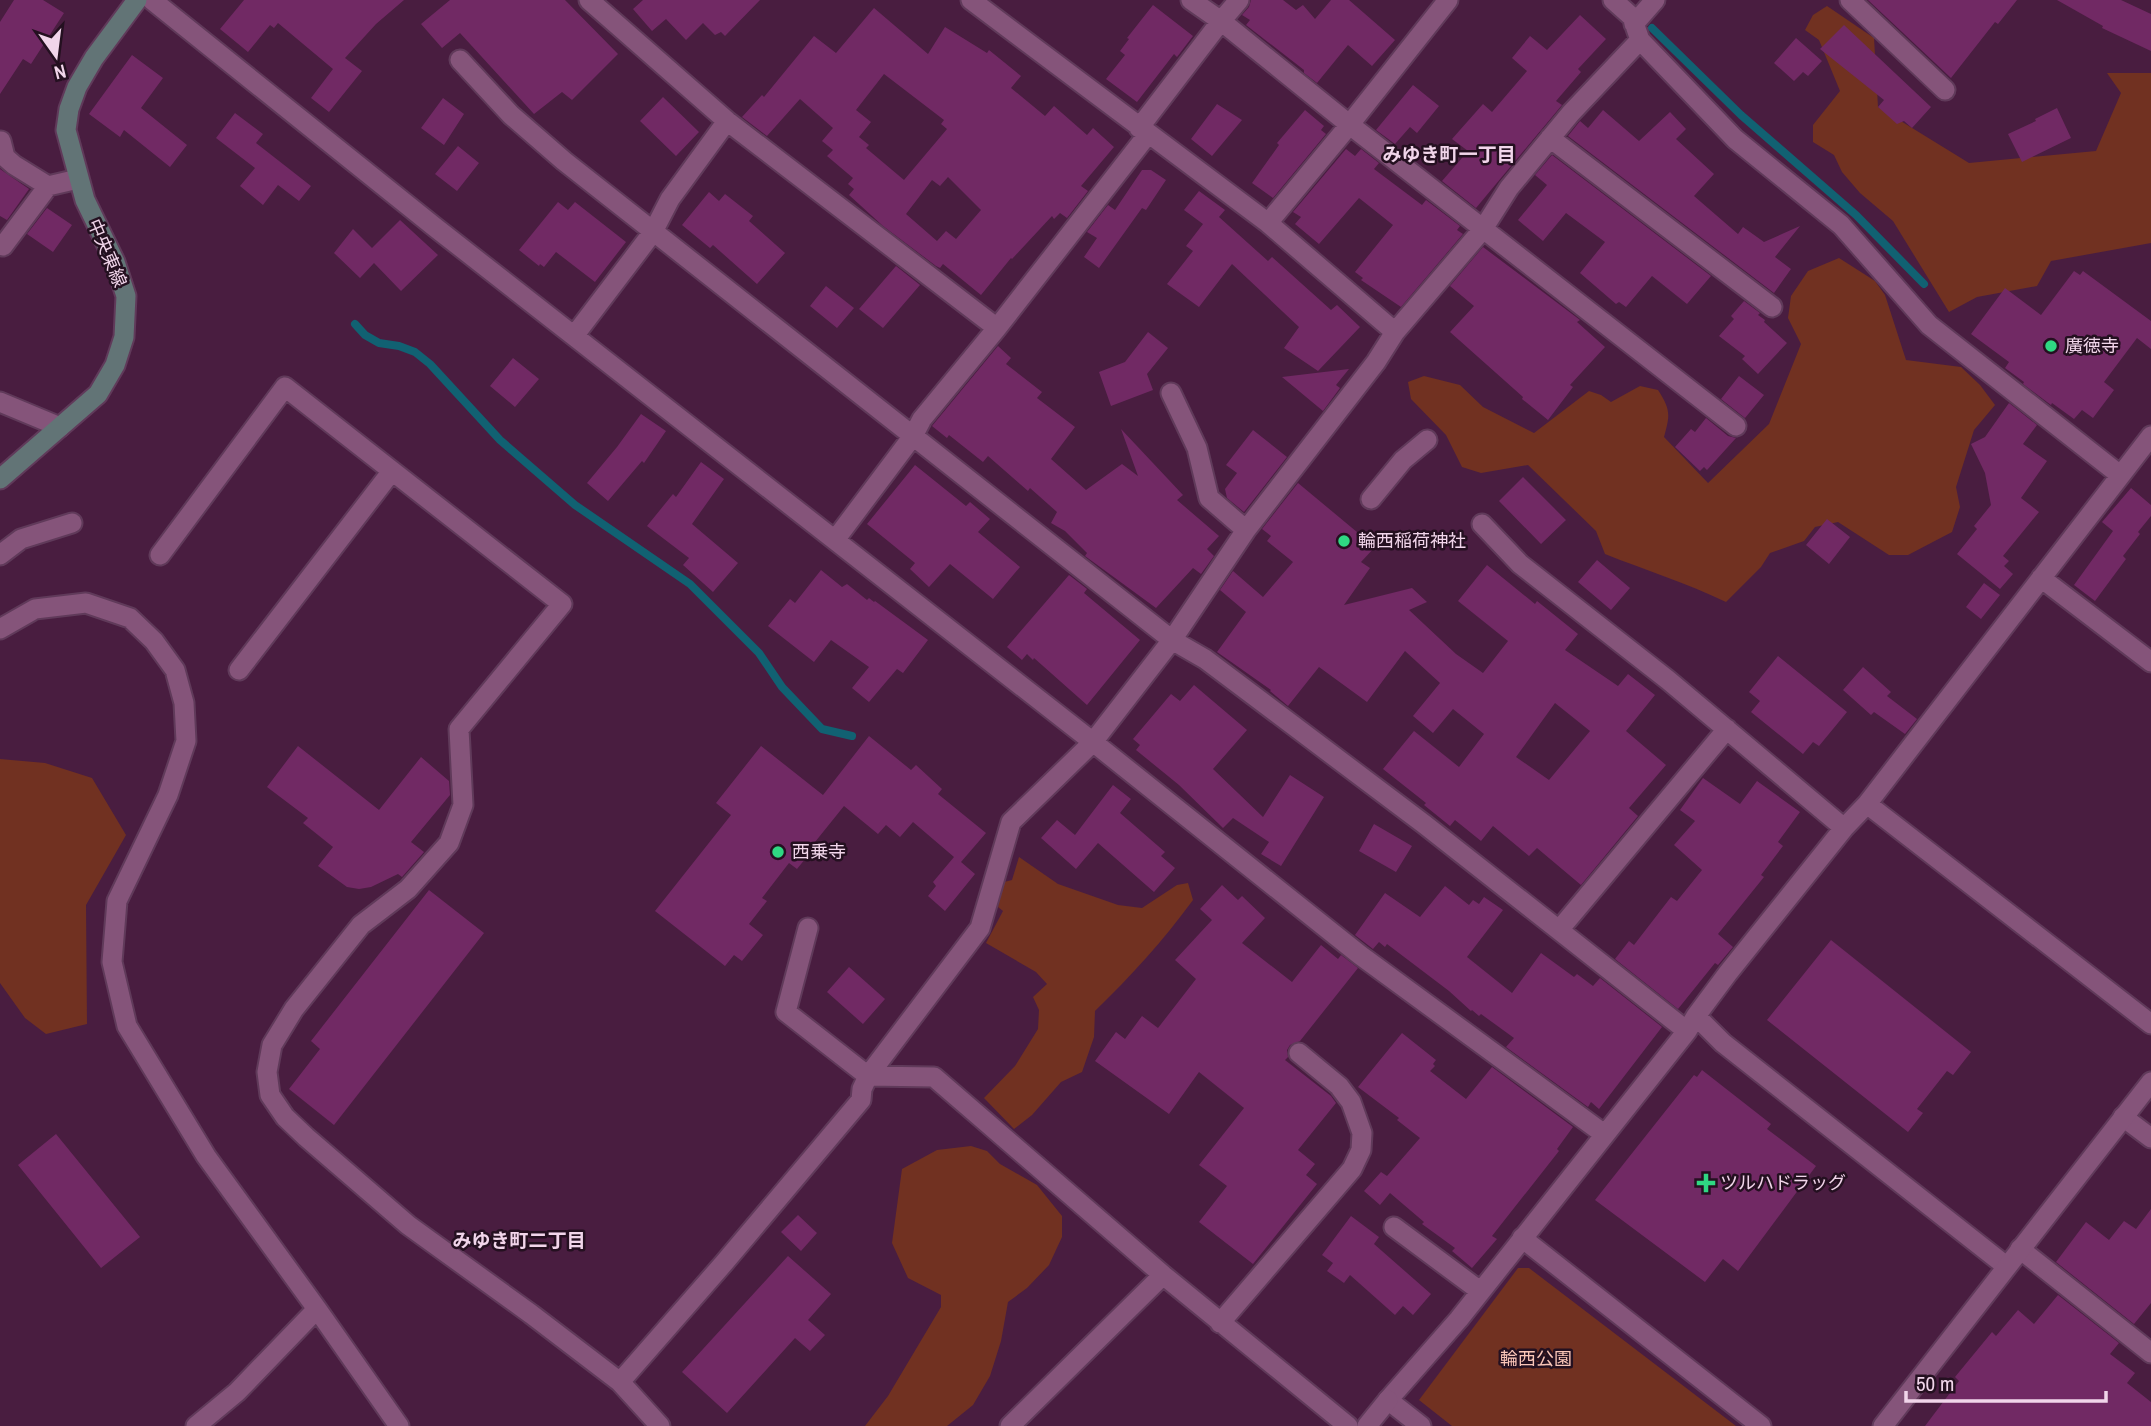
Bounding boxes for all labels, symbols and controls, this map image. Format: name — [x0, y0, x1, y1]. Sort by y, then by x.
north arrow — [21, 21, 91, 91]
text: N — [52, 59, 69, 86]
district label: みゆき町一丁目 — [1382, 141, 1516, 167]
street label: 中央東線 — [82, 215, 133, 291]
place label: 廣徳寺 — [2065, 333, 2119, 358]
marker: 廣徳寺 — [2043, 338, 2059, 354]
place label: 輪西稲荷神社 — [1358, 528, 1466, 553]
marker: 輪西稲荷神社 — [1336, 533, 1352, 549]
place label: 西乗寺 — [792, 839, 846, 864]
marker: 西乗寺 — [770, 844, 786, 860]
place label: ツルハドラッグ — [1720, 1170, 1846, 1195]
marker: ツルハドラッグ — [1698, 1175, 1714, 1191]
district label: みゆき町二丁目 — [452, 1227, 586, 1253]
park label: 輪西公園 — [1500, 1346, 1572, 1371]
scale bar — [1906, 1360, 2106, 1404]
text: 50 m — [1916, 1369, 1954, 1398]

